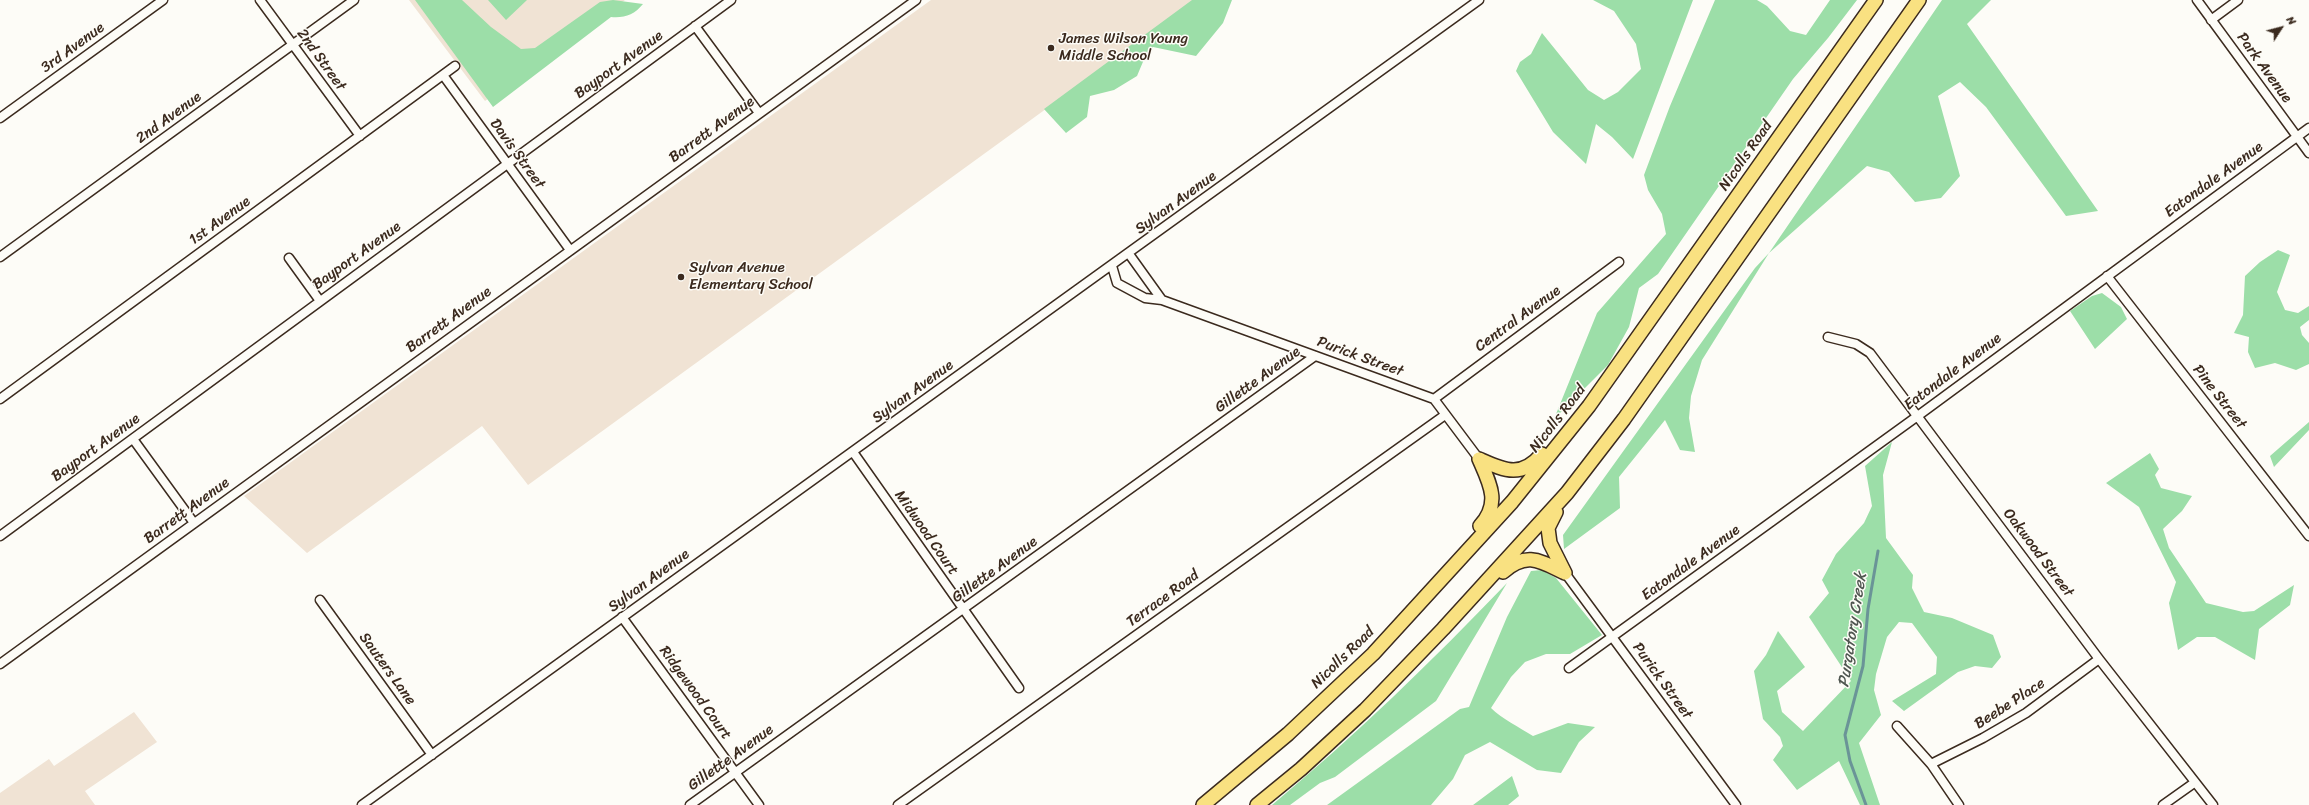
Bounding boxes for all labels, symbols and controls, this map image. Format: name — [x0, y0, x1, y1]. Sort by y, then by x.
north arrow — [2261, 8, 2301, 48]
text: N — [2281, 12, 2301, 29]
street label: 3rd Avenue — [38, 19, 108, 77]
street label: 2nd Street — [293, 26, 349, 94]
street label: Bayport Avenue — [571, 27, 667, 103]
street label: Park Avenue — [2232, 29, 2296, 107]
place label: James Wilson Young Middle School — [1059, 30, 1188, 65]
marker: James Wilson Young Middle School — [1046, 43, 1056, 53]
street label: 2nd Avenue — [133, 88, 205, 148]
street label: Barrett Avenue — [666, 93, 758, 167]
street label: Davis Street — [486, 116, 548, 192]
street label: Nicolls Road — [1715, 118, 1777, 194]
street label: Eatondale Avenue — [2161, 138, 2267, 222]
street label: Sylvan Avenue — [1132, 168, 1220, 238]
street label: 1st Avenue — [186, 193, 254, 249]
street label: Bayport Avenue — [309, 218, 405, 294]
place label: Sylvan Avenue Elementary School — [689, 259, 813, 294]
marker: Sylvan Avenue Elementary School — [676, 272, 686, 282]
street label: Central Avenue — [1472, 282, 1564, 356]
street label: Barrett Avenue — [403, 283, 495, 357]
street label: Eatondale Avenue — [1901, 330, 2005, 414]
street label: Purick Street — [1314, 333, 1406, 381]
street label: Gillette Avenue — [1212, 343, 1304, 417]
street label: Sylvan Avenue — [869, 357, 957, 427]
street label: Pine Street — [2188, 361, 2250, 433]
street label: Nicolls Road — [1526, 381, 1590, 457]
street label: Bayport Avenue — [48, 410, 144, 486]
street label: Barrett Avenue — [141, 474, 233, 548]
street label: Midwood Court — [890, 487, 962, 579]
street label: Oakwood Street — [1999, 505, 2077, 601]
street label: Eatondale Avenue — [1638, 521, 1744, 605]
street label: Gillette Avenue — [949, 533, 1041, 607]
street label: Sylvan Avenue — [605, 546, 693, 616]
street label: Terrace Road — [1123, 567, 1203, 631]
water label: Purgatory Creek — [1834, 571, 1872, 689]
street label: Nicolls Road — [1308, 623, 1378, 693]
street label: Sauters Lane — [355, 629, 419, 709]
street label: Purick Street — [1628, 639, 1696, 723]
street label: Ridgewood Court — [655, 643, 735, 743]
street label: Beebe Place — [1971, 675, 2049, 733]
street label: Gillette Avenue — [685, 721, 777, 795]

